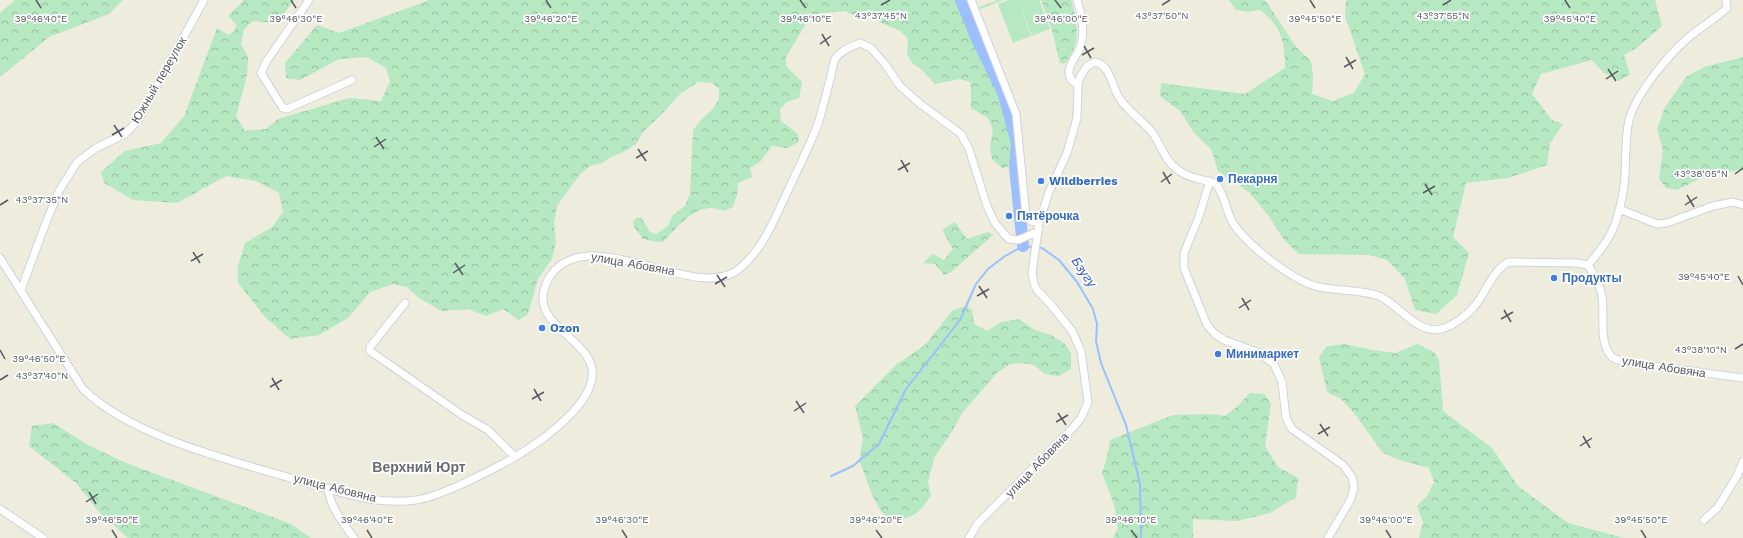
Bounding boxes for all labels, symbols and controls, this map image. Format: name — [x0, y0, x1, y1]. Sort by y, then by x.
text: 43°37'45"N — [855, 10, 907, 21]
text: 43°37'50"N — [1135, 10, 1189, 21]
text: 43°37'55"N — [1417, 10, 1469, 21]
text: 39°46'40"E — [15, 13, 67, 24]
text: 39°46'30"E — [269, 13, 323, 24]
text: 39°46'20"E — [524, 13, 578, 24]
text: 39°46'10"E — [780, 13, 832, 24]
text: 39°46'00"E — [1034, 13, 1088, 24]
text: 39°45'50"E — [1288, 13, 1342, 24]
text: 39°45'40"E — [1544, 13, 1596, 24]
street label: Южный переулок — [129, 34, 190, 126]
text: 43°38'05"N — [1674, 168, 1728, 179]
place label: Пекарня — [1228, 172, 1278, 186]
place label: Wildberries — [1049, 174, 1118, 188]
marker: Пекарня — [1215, 174, 1225, 184]
marker: Wildberries — [1036, 176, 1046, 186]
text: 43°37'35"N — [16, 194, 68, 205]
place label: Пятёрочка — [1017, 209, 1080, 223]
marker: Пятёрочка — [1004, 211, 1014, 221]
street label: улица Абовяна — [590, 250, 676, 278]
water label: Бзугу — [1068, 254, 1100, 291]
place label: Продукты — [1562, 271, 1622, 285]
text: 39°45'40"E — [1678, 271, 1730, 282]
marker: Продукты — [1549, 273, 1559, 283]
place label: Ozon — [550, 321, 580, 335]
marker: Ozon — [537, 323, 547, 333]
text: 43°38'10"N — [1675, 344, 1727, 355]
place label: Минимаркет — [1226, 347, 1299, 361]
marker: Минимаркет — [1213, 349, 1223, 359]
text: 39°46'50"E — [12, 353, 66, 364]
street label: улица Абовяна — [1621, 353, 1707, 381]
text: 43°37'40"N — [16, 370, 68, 381]
street label: улица Абовяна — [1003, 429, 1072, 500]
district label: Верхний Юрт — [372, 459, 466, 475]
street label: улица Абовяна — [292, 471, 378, 505]
text: 39°46'50"E — [85, 514, 139, 525]
text: 39°46'40"E — [341, 514, 393, 525]
text: 39°46'30"E — [595, 514, 649, 525]
text: 39°46'20"E — [849, 514, 903, 525]
text: 39°46'10"E — [1105, 514, 1157, 525]
text: 39°46'00"E — [1359, 514, 1413, 525]
text: 39°45'50"E — [1614, 514, 1668, 525]

